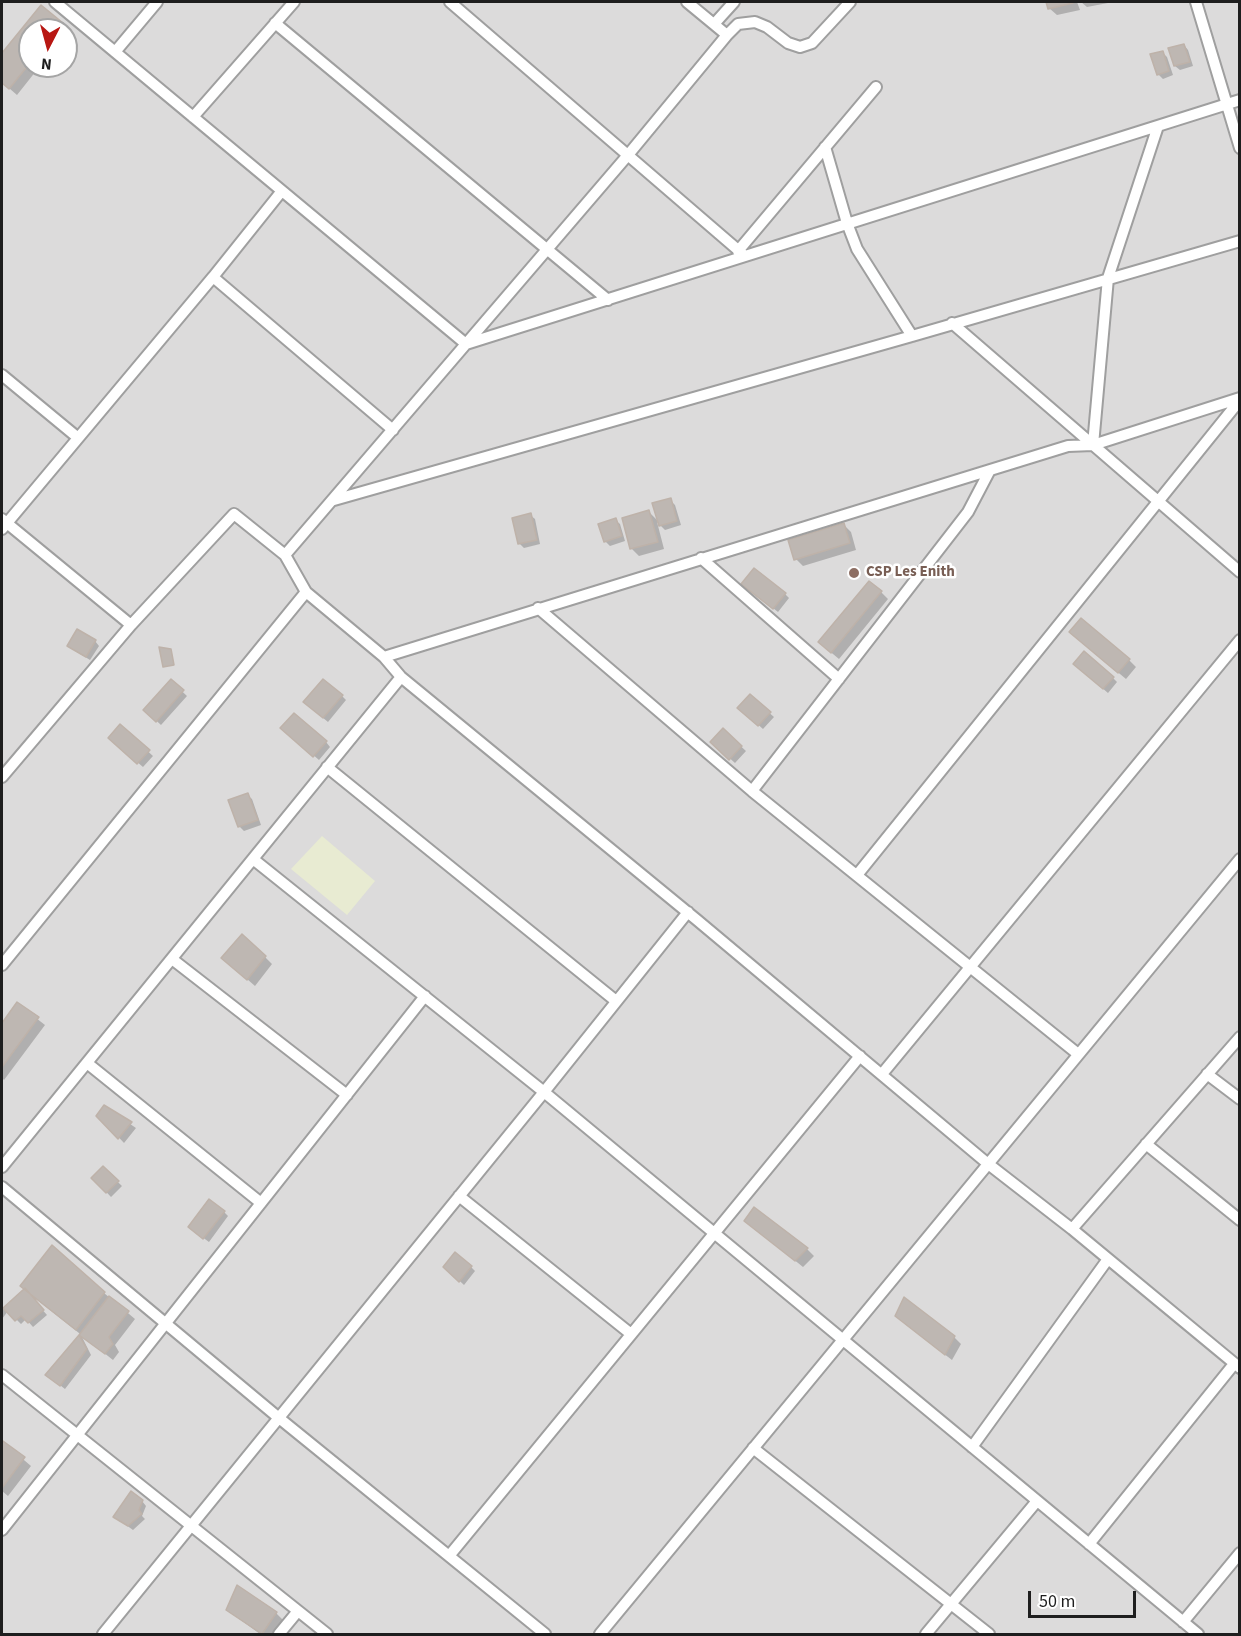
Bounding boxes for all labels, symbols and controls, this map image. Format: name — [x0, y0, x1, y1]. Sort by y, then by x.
north arrow — [18, 18, 78, 78]
text: N — [40, 52, 53, 75]
place label: CSP Les Enith — [866, 564, 955, 582]
marker: CSP Les Enith — [847, 566, 861, 580]
scale bar — [1031, 1579, 1139, 1617]
text: 50 m — [1039, 1589, 1075, 1614]

